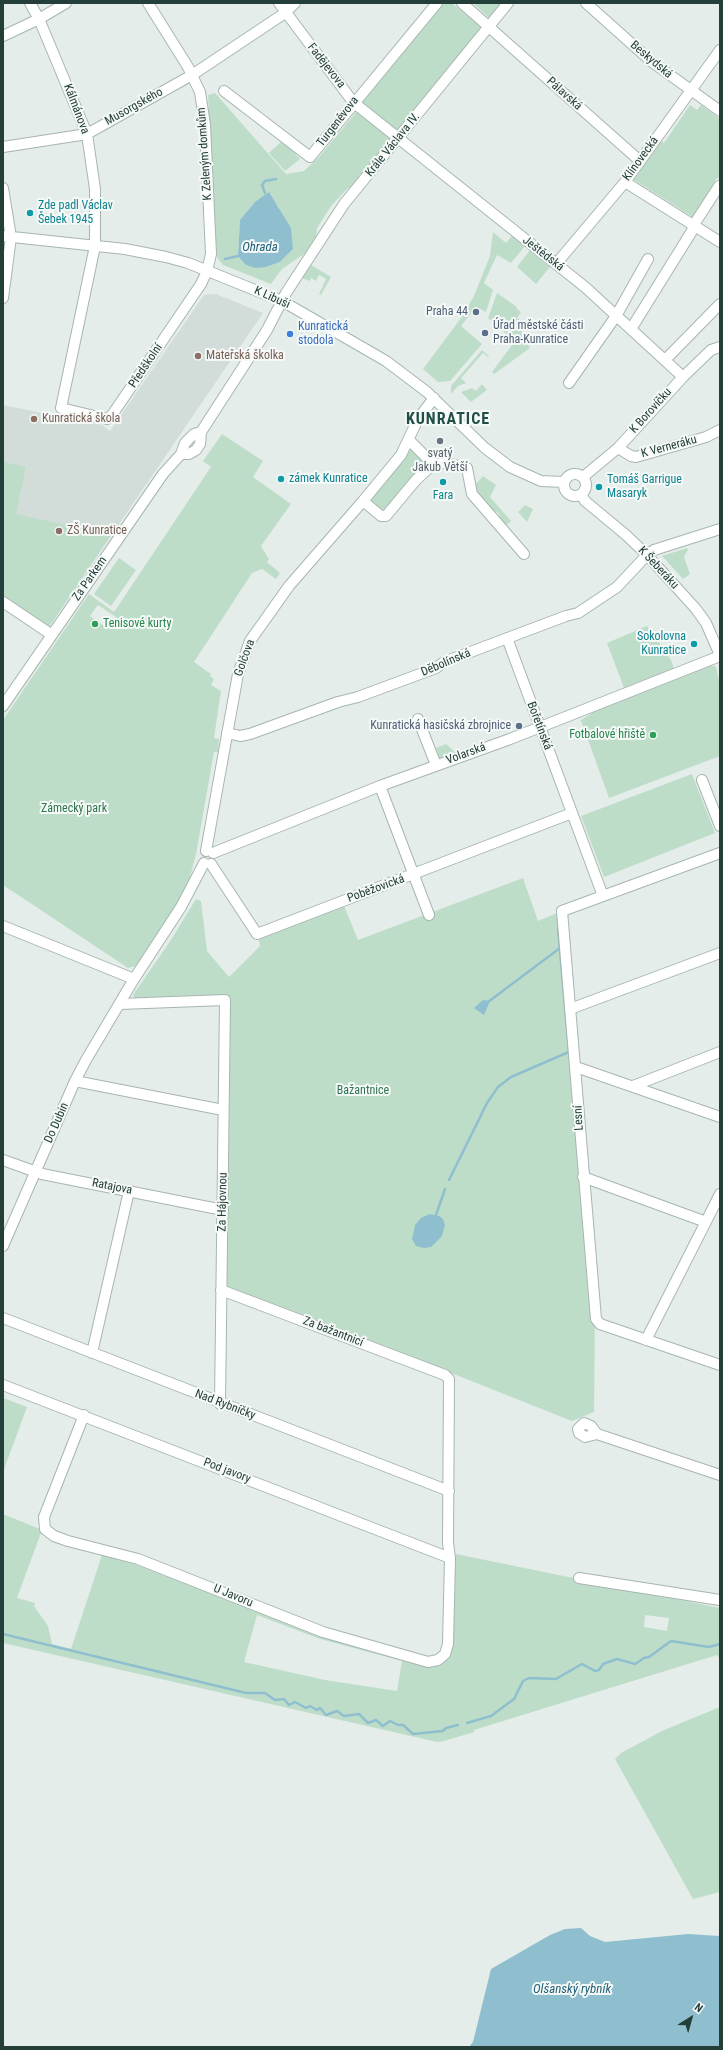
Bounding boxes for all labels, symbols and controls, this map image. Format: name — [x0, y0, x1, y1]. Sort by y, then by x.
street label: Beskydská — [627, 38, 675, 82]
street label: Fadějevova — [304, 41, 348, 91]
street label: Pálavská — [543, 74, 585, 114]
street label: Kálmánova — [60, 82, 92, 136]
street label: Musorgského — [103, 85, 165, 129]
street label: Turgeněvova — [314, 94, 362, 150]
street label: K Zeleným domkům — [195, 107, 215, 201]
street label: Krále Václava IV. — [363, 110, 423, 180]
street label: Klínovecká — [620, 134, 662, 184]
place label: Zde padl Václav Šebek 1945 — [38, 199, 113, 227]
marker: Zde padl Václav Šebek 1945 — [25, 208, 35, 218]
street label: Ještědská — [519, 233, 567, 275]
water label: Ohrada — [242, 240, 278, 256]
street label: K Libuši — [252, 284, 292, 312]
place label: Praha 44 — [426, 305, 468, 319]
marker: Praha 44 — [471, 307, 481, 317]
place label: Úřad městské části Praha-Kunratice — [493, 319, 584, 347]
place label: Kunratická stodola — [298, 320, 348, 348]
marker: Úřad městské části Praha-Kunratice — [480, 328, 490, 338]
marker: Kunratická stodola — [285, 329, 295, 339]
street label: Předškolní — [126, 341, 166, 391]
place label: Mateřská školka — [206, 349, 284, 363]
marker: Mateřská školka — [193, 351, 203, 361]
street label: K Borovíčku — [627, 385, 675, 437]
district label: KUNRATICE — [406, 410, 490, 430]
place label: Kunratická škola — [42, 412, 120, 426]
marker: Kunratická škola — [29, 414, 39, 424]
street label: K Verneráku — [640, 433, 698, 461]
marker: svatý Jakub Větší — [435, 436, 445, 446]
place label: svatý Jakub Větší — [412, 447, 468, 475]
place label: zámek Kunratice — [289, 472, 368, 486]
place label: Tomáš Garrigue Masaryk — [607, 473, 682, 501]
marker: zámek Kunratice — [276, 474, 286, 484]
marker: Fara — [438, 477, 448, 487]
marker: Tomáš Garrigue Masaryk — [594, 482, 604, 492]
place label: Fara — [433, 489, 453, 503]
place label: ZŠ Kunratice — [67, 524, 127, 538]
marker: ZŠ Kunratice — [54, 526, 64, 536]
street label: K Šeberáku — [635, 544, 681, 592]
street label: Za Parkem — [70, 554, 110, 604]
place label: Tenisové kurty — [103, 617, 171, 631]
marker: Tenisové kurty — [90, 619, 100, 629]
place label: Sokolovna Kunratice — [637, 630, 686, 658]
street label: Golčova — [232, 638, 258, 678]
marker: Sokolovna Kunratice — [689, 639, 699, 649]
street label: Děbolínská — [419, 646, 473, 680]
street label: Bořetínská — [523, 700, 555, 752]
place label: Kunratická hasičská zbrojnice — [370, 719, 511, 733]
marker: Kunratická hasičská zbrojnice — [514, 721, 524, 731]
place label: Fotbalové hřiště — [569, 728, 645, 742]
marker: Fotbalové hřiště — [648, 730, 658, 740]
street label: Volarská — [444, 740, 488, 768]
park label: Zámecký park — [41, 802, 107, 816]
street label: Poběžovická — [345, 872, 407, 906]
park label: Bažantnice — [337, 1084, 389, 1098]
street label: Do Dubin — [42, 1101, 72, 1145]
street label: Lesní — [571, 1105, 587, 1131]
street label: Za Hájovnou — [215, 1172, 231, 1232]
street label: Ratajova — [91, 1176, 133, 1198]
street label: Za bažantnicí — [301, 1314, 365, 1350]
street label: Nad Rybníčky — [193, 1387, 257, 1423]
street label: Pod javory — [201, 1455, 253, 1487]
street label: U Javoru — [211, 1582, 255, 1610]
water label: Olšanský rybník — [533, 1982, 611, 1998]
north arrow — [671, 1998, 711, 2038]
text: N — [692, 2001, 705, 2015]

